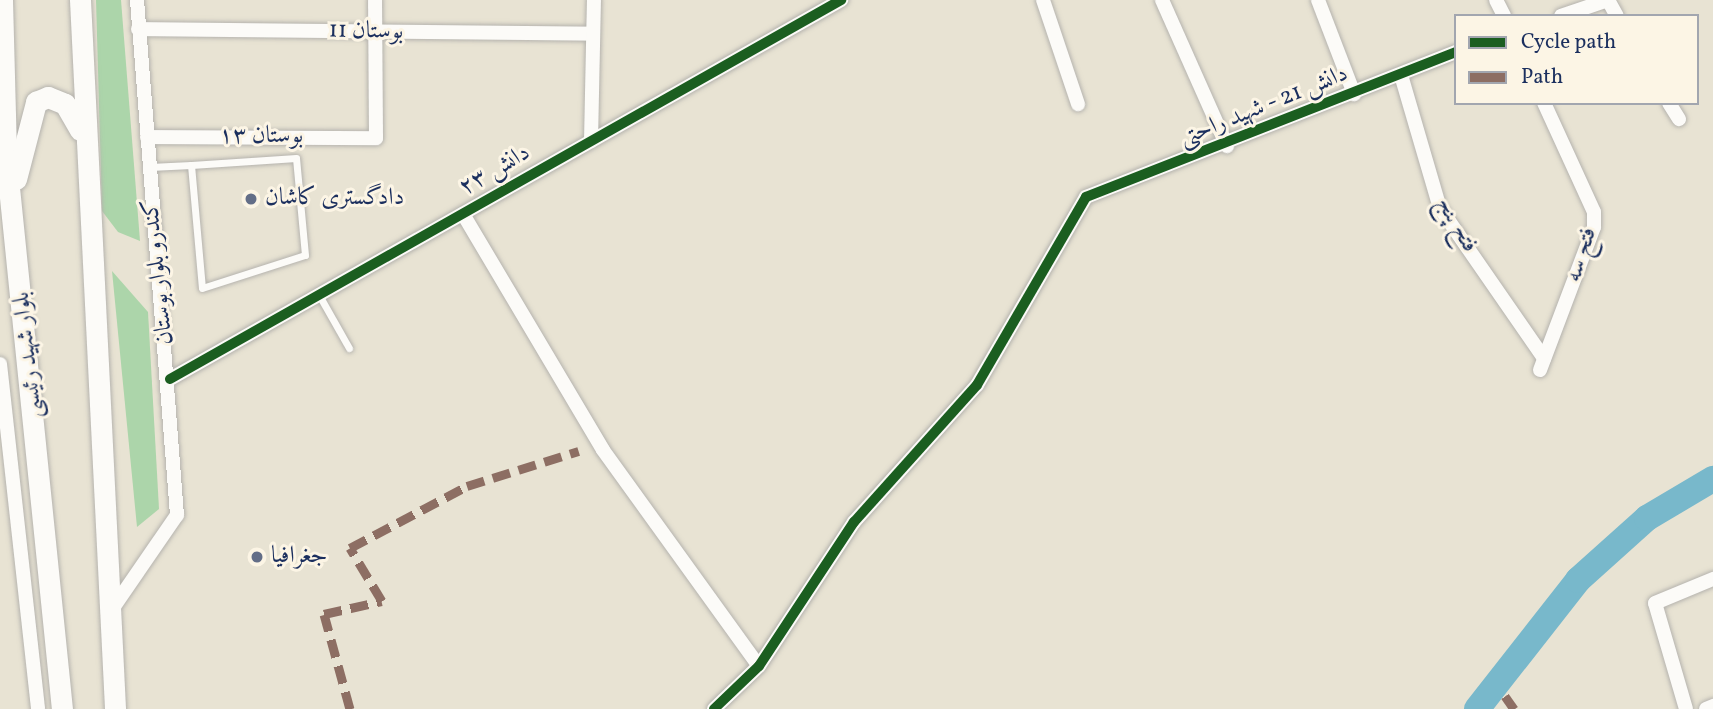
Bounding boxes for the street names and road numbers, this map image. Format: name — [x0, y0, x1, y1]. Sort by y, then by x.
street label: بوستان 11 — [328, 17, 404, 47]
street label: دانش 21 - شهید راحتی — [1175, 60, 1353, 154]
street label: بوستان ۱۳ — [219, 123, 303, 151]
street label: دانش ۲۳ — [454, 139, 536, 203]
street label: فتح پنج — [1429, 192, 1483, 258]
street label: کندرو بلوار بوستان — [137, 198, 181, 346]
street label: فتح سه — [1560, 224, 1604, 286]
street label: بلوار شهید رئیسی — [8, 290, 50, 420]

